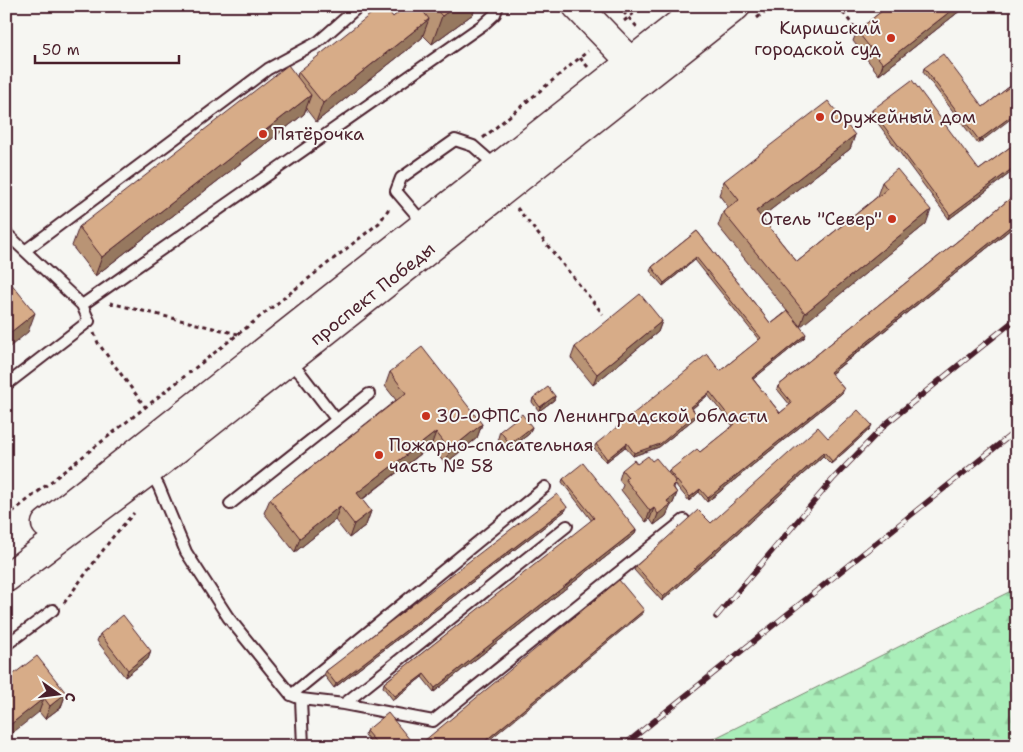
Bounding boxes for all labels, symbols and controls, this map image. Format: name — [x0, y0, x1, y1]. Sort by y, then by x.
place label: Киришский городской суд — [754, 16, 882, 61]
scale bar — [35, 32, 179, 64]
marker: Киришский городской суд — [885, 32, 897, 44]
text: 50 m — [42, 40, 80, 60]
place label: Оружейный дом — [830, 105, 976, 129]
marker: Оружейный дом — [814, 111, 826, 123]
place label: Пятёрочка — [273, 122, 364, 146]
marker: Пятёрочка — [257, 128, 269, 140]
place label: Отель "Север" — [760, 207, 882, 231]
marker: Отель "Север" — [886, 213, 898, 225]
street label: проспект Победы — [305, 237, 440, 351]
place label: 30-ОФПС по Ленинградской области — [436, 404, 768, 428]
marker: 30-ОФПС по Ленинградской области — [420, 410, 432, 422]
place label: Пожарно-спасательная часть № 58 — [389, 433, 594, 478]
marker: Пожарно-спасательная часть № 58 — [373, 449, 385, 461]
north arrow — [32, 670, 82, 720]
text: С — [61, 691, 80, 703]

